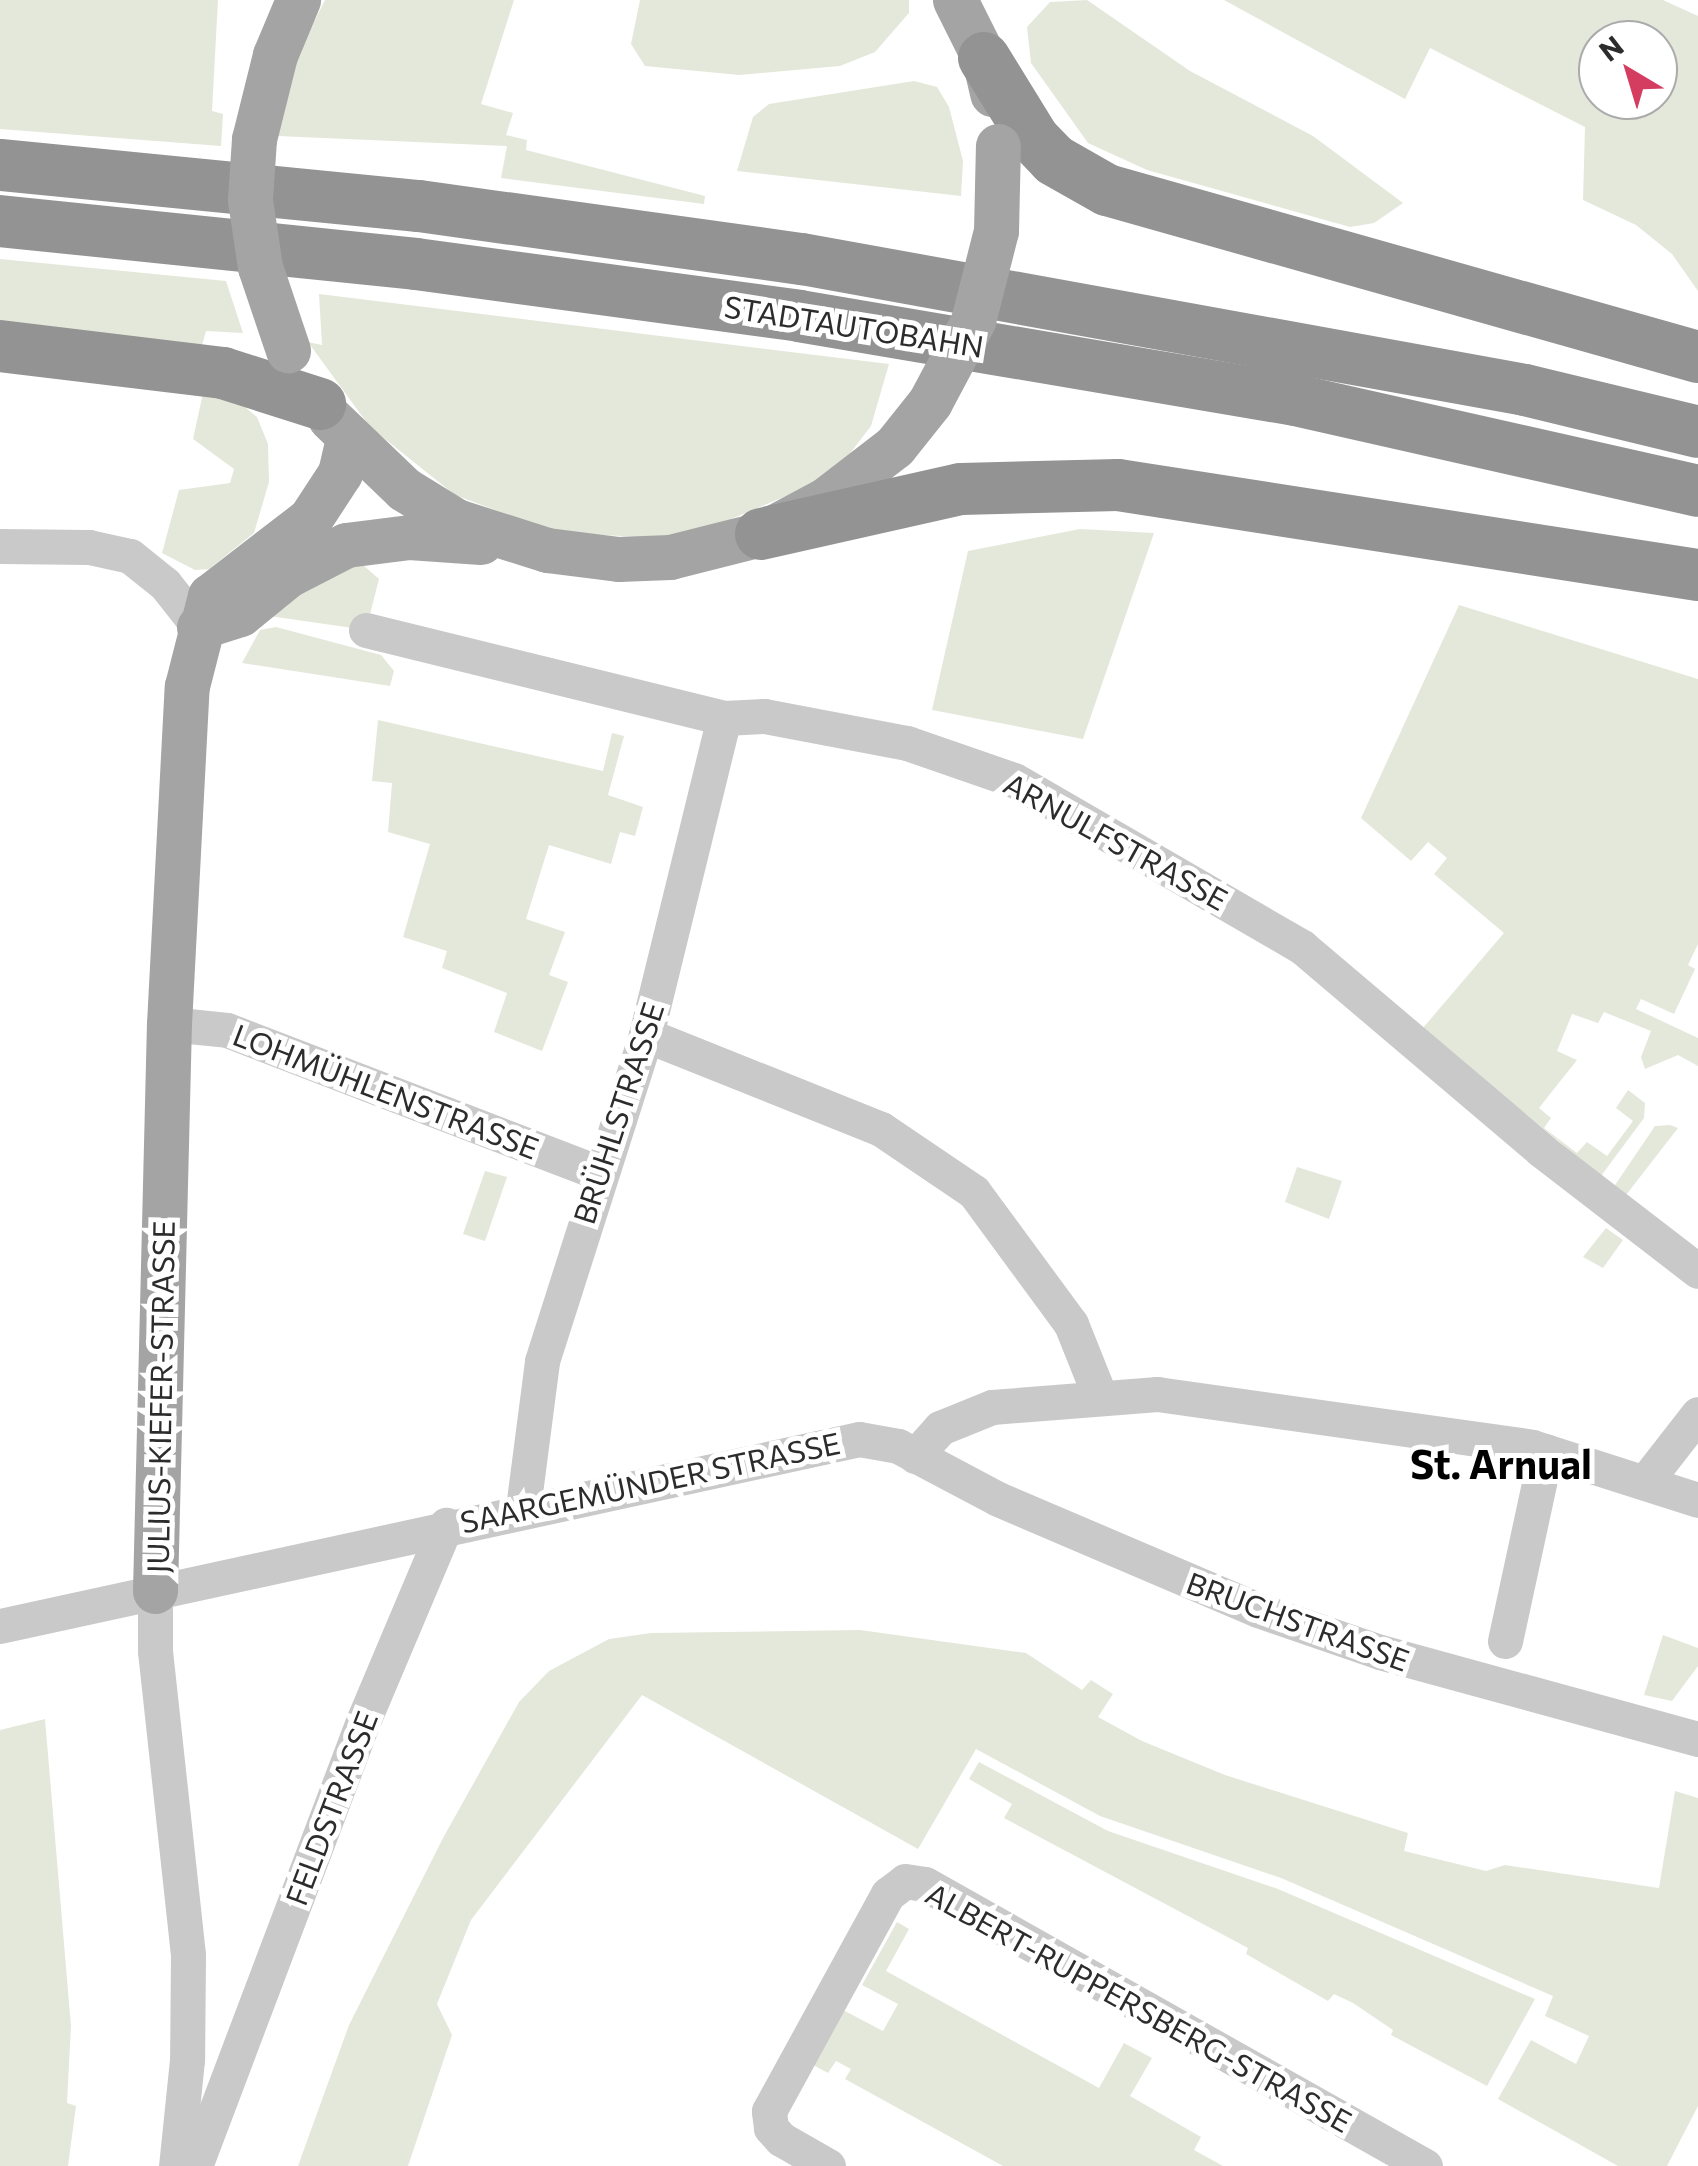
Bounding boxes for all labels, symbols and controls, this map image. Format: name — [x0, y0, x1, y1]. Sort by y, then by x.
north arrow — [1578, 20, 1678, 120]
text: N — [1592, 28, 1630, 68]
street label: STADTAUTOBAHN — [722, 288, 986, 364]
street label: ARNULFSTRASSE — [998, 765, 1234, 917]
street label: BRÜHLSTRASSE — [565, 998, 671, 1228]
street label: LOHMÜHLENSTRASSE — [228, 1016, 544, 1166]
street label: JULIUS-KIEFER-STRASSE — [139, 1220, 181, 1574]
street label: SAARGEMÜNDER STRASSE — [457, 1424, 843, 1540]
district label: St. Arnual — [1410, 1439, 1592, 1487]
street label: BRUCHSTRASSE — [1182, 1564, 1414, 1678]
street label: FELDSTRASSE — [278, 1706, 384, 1910]
street label: ALBERT-RUPPERSBERG-STRASSE — [920, 1875, 1358, 2139]

